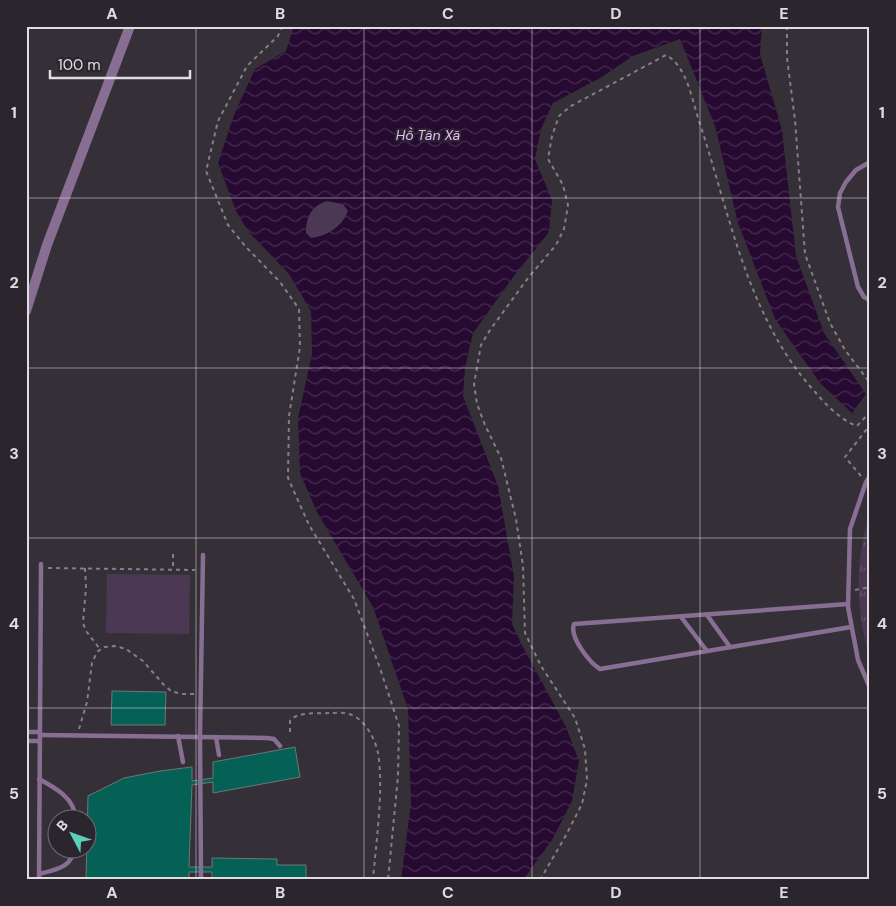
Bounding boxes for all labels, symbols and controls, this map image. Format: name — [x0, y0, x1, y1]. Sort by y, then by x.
text: A — [106, 3, 118, 24]
text: B — [275, 3, 285, 24]
text: C — [442, 3, 454, 24]
text: D — [610, 3, 622, 24]
text: E — [779, 3, 789, 24]
scale bar — [50, 48, 190, 80]
text: 100 m — [58, 55, 101, 75]
text: 1 — [11, 102, 17, 123]
text: 1 — [879, 102, 885, 123]
water label: Hồ Tân Xã — [396, 126, 461, 144]
text: 2 — [9, 272, 19, 293]
text: 2 — [877, 272, 887, 293]
text: 3 — [9, 443, 19, 464]
text: 3 — [877, 443, 887, 464]
text: 4 — [9, 613, 19, 634]
text: 4 — [877, 613, 887, 634]
text: 5 — [9, 783, 19, 804]
text: 5 — [877, 783, 887, 804]
north arrow — [48, 808, 98, 858]
text: B — [52, 816, 72, 835]
text: A — [106, 882, 118, 903]
text: B — [275, 882, 285, 903]
text: C — [442, 882, 454, 903]
text: D — [610, 882, 622, 903]
text: E — [779, 882, 789, 903]

